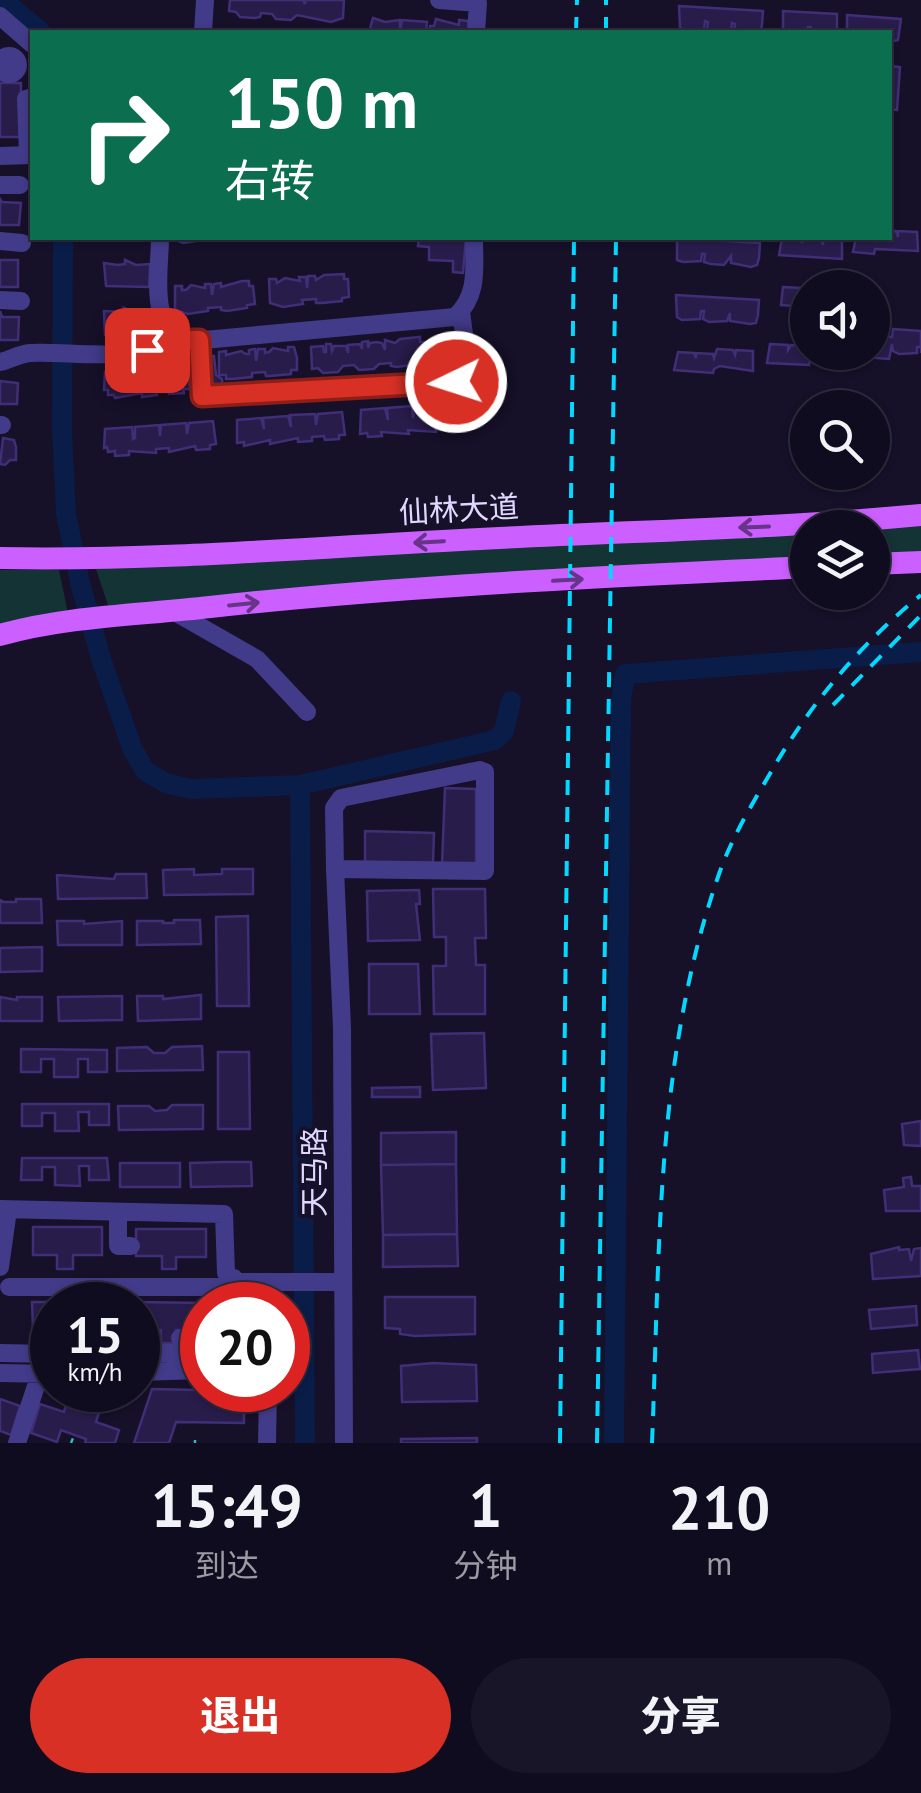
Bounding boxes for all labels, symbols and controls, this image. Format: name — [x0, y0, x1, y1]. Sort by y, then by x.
text: 150 m — [225, 57, 418, 147]
icon: right — [60, 70, 190, 200]
text: 右转 — [225, 151, 315, 209]
map controls — [790, 270, 890, 610]
button: sound — [790, 270, 890, 370]
pin — [105, 308, 190, 393]
icon: arrive — [120, 323, 175, 378]
position arrow — [404, 330, 508, 434]
button: search — [790, 390, 890, 490]
street label: 仙林大道 — [398, 486, 520, 531]
button: layers — [790, 510, 890, 610]
one-way arrow — [738, 517, 770, 536]
one-way arrow — [414, 533, 446, 552]
one-way arrow — [551, 570, 583, 589]
one-way arrow — [227, 594, 259, 613]
street label: 天马路 — [294, 1127, 333, 1217]
speed limit sign: 20 — [180, 1282, 310, 1412]
text: 15 — [67, 1302, 123, 1367]
text: km/h — [68, 1356, 122, 1388]
text: 15:49 — [151, 1466, 303, 1544]
text: 1 — [469, 1466, 503, 1544]
text: 210 — [668, 1468, 770, 1546]
text: m — [706, 1542, 732, 1584]
text: 到达 — [195, 1544, 259, 1586]
text: 分钟 — [454, 1544, 518, 1586]
button: 退出 — [30, 1658, 451, 1773]
button: 分享 — [471, 1658, 891, 1773]

